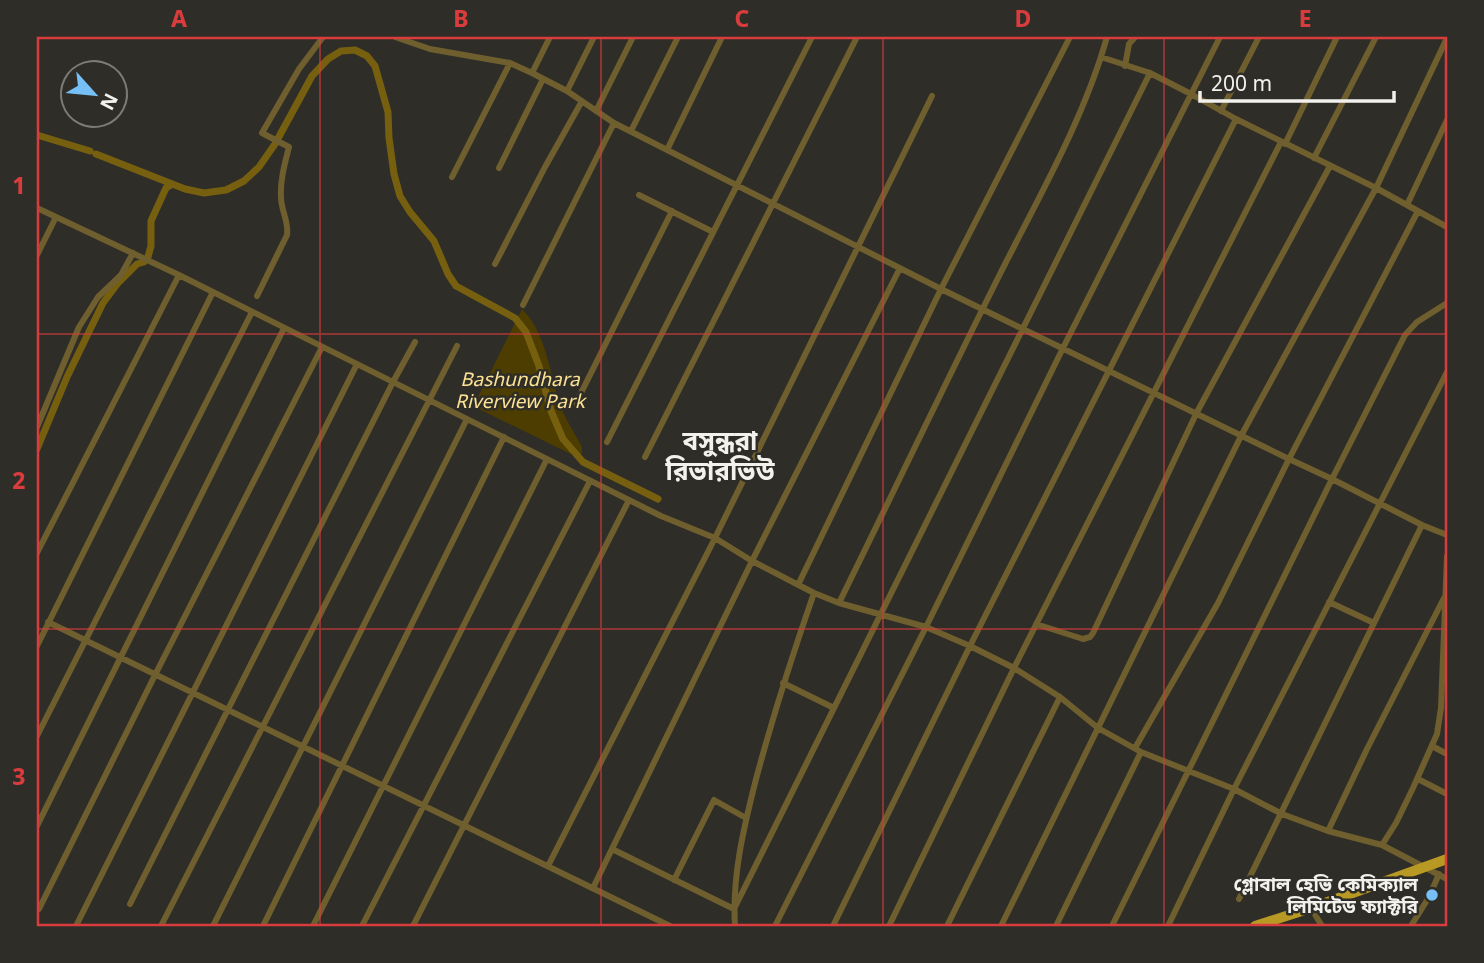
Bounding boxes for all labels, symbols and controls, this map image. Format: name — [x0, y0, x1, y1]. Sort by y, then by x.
text: A — [171, 6, 188, 36]
text: B — [453, 6, 469, 36]
text: C — [735, 6, 750, 36]
text: D — [1015, 6, 1031, 36]
text: E — [1299, 6, 1311, 36]
north arrow — [60, 60, 130, 130]
scale bar — [1200, 60, 1395, 104]
text: 200 m — [1211, 72, 1272, 100]
text: N — [92, 88, 122, 113]
text: 1 — [12, 173, 26, 203]
park label: Bashundhara Riverview Park — [455, 369, 588, 416]
district label: বসুন্ধরা রিভারভিউ — [665, 426, 775, 491]
text: 2 — [12, 468, 26, 498]
text: 3 — [12, 764, 26, 794]
place label: গ্লোবাল হেভি কেমিক্যাল লিমিটেড ফ্যাক্টরি — [1234, 874, 1419, 921]
marker: গ্লোবাল হেভি কেমিক্যাল লিমিটেড ফ্যাক্টরি — [1424, 887, 1440, 903]

